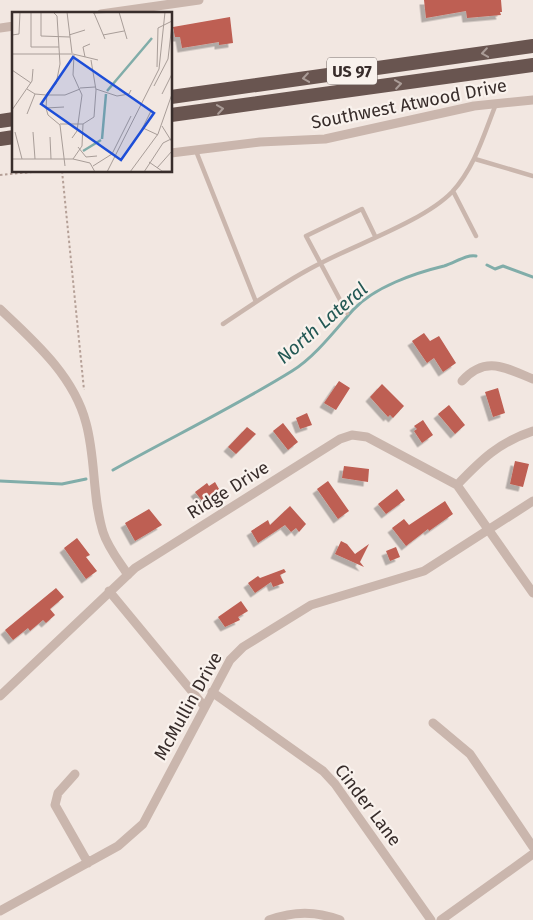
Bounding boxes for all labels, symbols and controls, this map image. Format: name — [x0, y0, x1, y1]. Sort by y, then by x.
inset map — [12, 12, 172, 172]
one-way arrow — [480, 47, 488, 58]
road number: US 97 — [327, 58, 377, 84]
one-way arrow — [302, 72, 310, 83]
street label: Southwest Atwood Drive — [309, 74, 509, 134]
one-way arrow — [394, 79, 402, 90]
one-way arrow — [215, 104, 224, 114]
water label: North Lateral — [272, 277, 372, 369]
street label: Ridge Drive — [183, 456, 273, 524]
street label: McMullin Drive — [149, 648, 227, 764]
street label: Cinder Lane — [330, 760, 406, 850]

